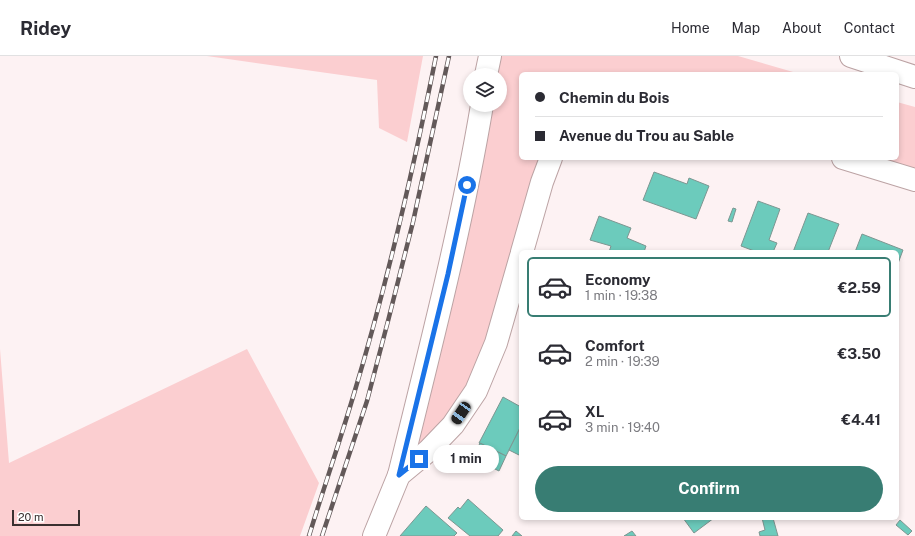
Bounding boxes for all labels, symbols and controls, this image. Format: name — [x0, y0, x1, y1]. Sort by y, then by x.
text: Ridey — [20, 17, 71, 39]
text: Home — [671, 20, 710, 36]
text: Map — [732, 20, 760, 36]
text: About — [782, 20, 822, 36]
text: Contact — [844, 20, 895, 36]
map controls — [463, 68, 507, 112]
button: layers — [463, 68, 507, 112]
text: Chemin du Bois — [559, 89, 669, 106]
text: Avenue du Trou au Sable — [559, 127, 734, 144]
route start — [458, 176, 476, 194]
icon: car — [537, 269, 573, 305]
text: Economy — [585, 271, 650, 288]
text: €2.59 — [838, 279, 881, 296]
text: 1 min · 19:38 — [585, 288, 658, 303]
icon: car — [537, 335, 573, 371]
text: Comfort — [585, 337, 645, 354]
text: €3.50 — [837, 345, 881, 362]
text: 2 min · 19:39 — [585, 354, 660, 369]
car — [449, 400, 473, 426]
icon: car — [537, 401, 573, 437]
text: XL — [585, 403, 604, 420]
text: €4.41 — [841, 411, 881, 428]
text: 3 min · 19:40 — [585, 420, 660, 435]
callout: 1 min — [433, 445, 499, 473]
route end — [410, 450, 428, 468]
text: 1 min — [450, 451, 482, 466]
button: Confirm — [535, 466, 883, 512]
scale bar — [12, 508, 80, 527]
text: 20 m — [18, 511, 43, 523]

